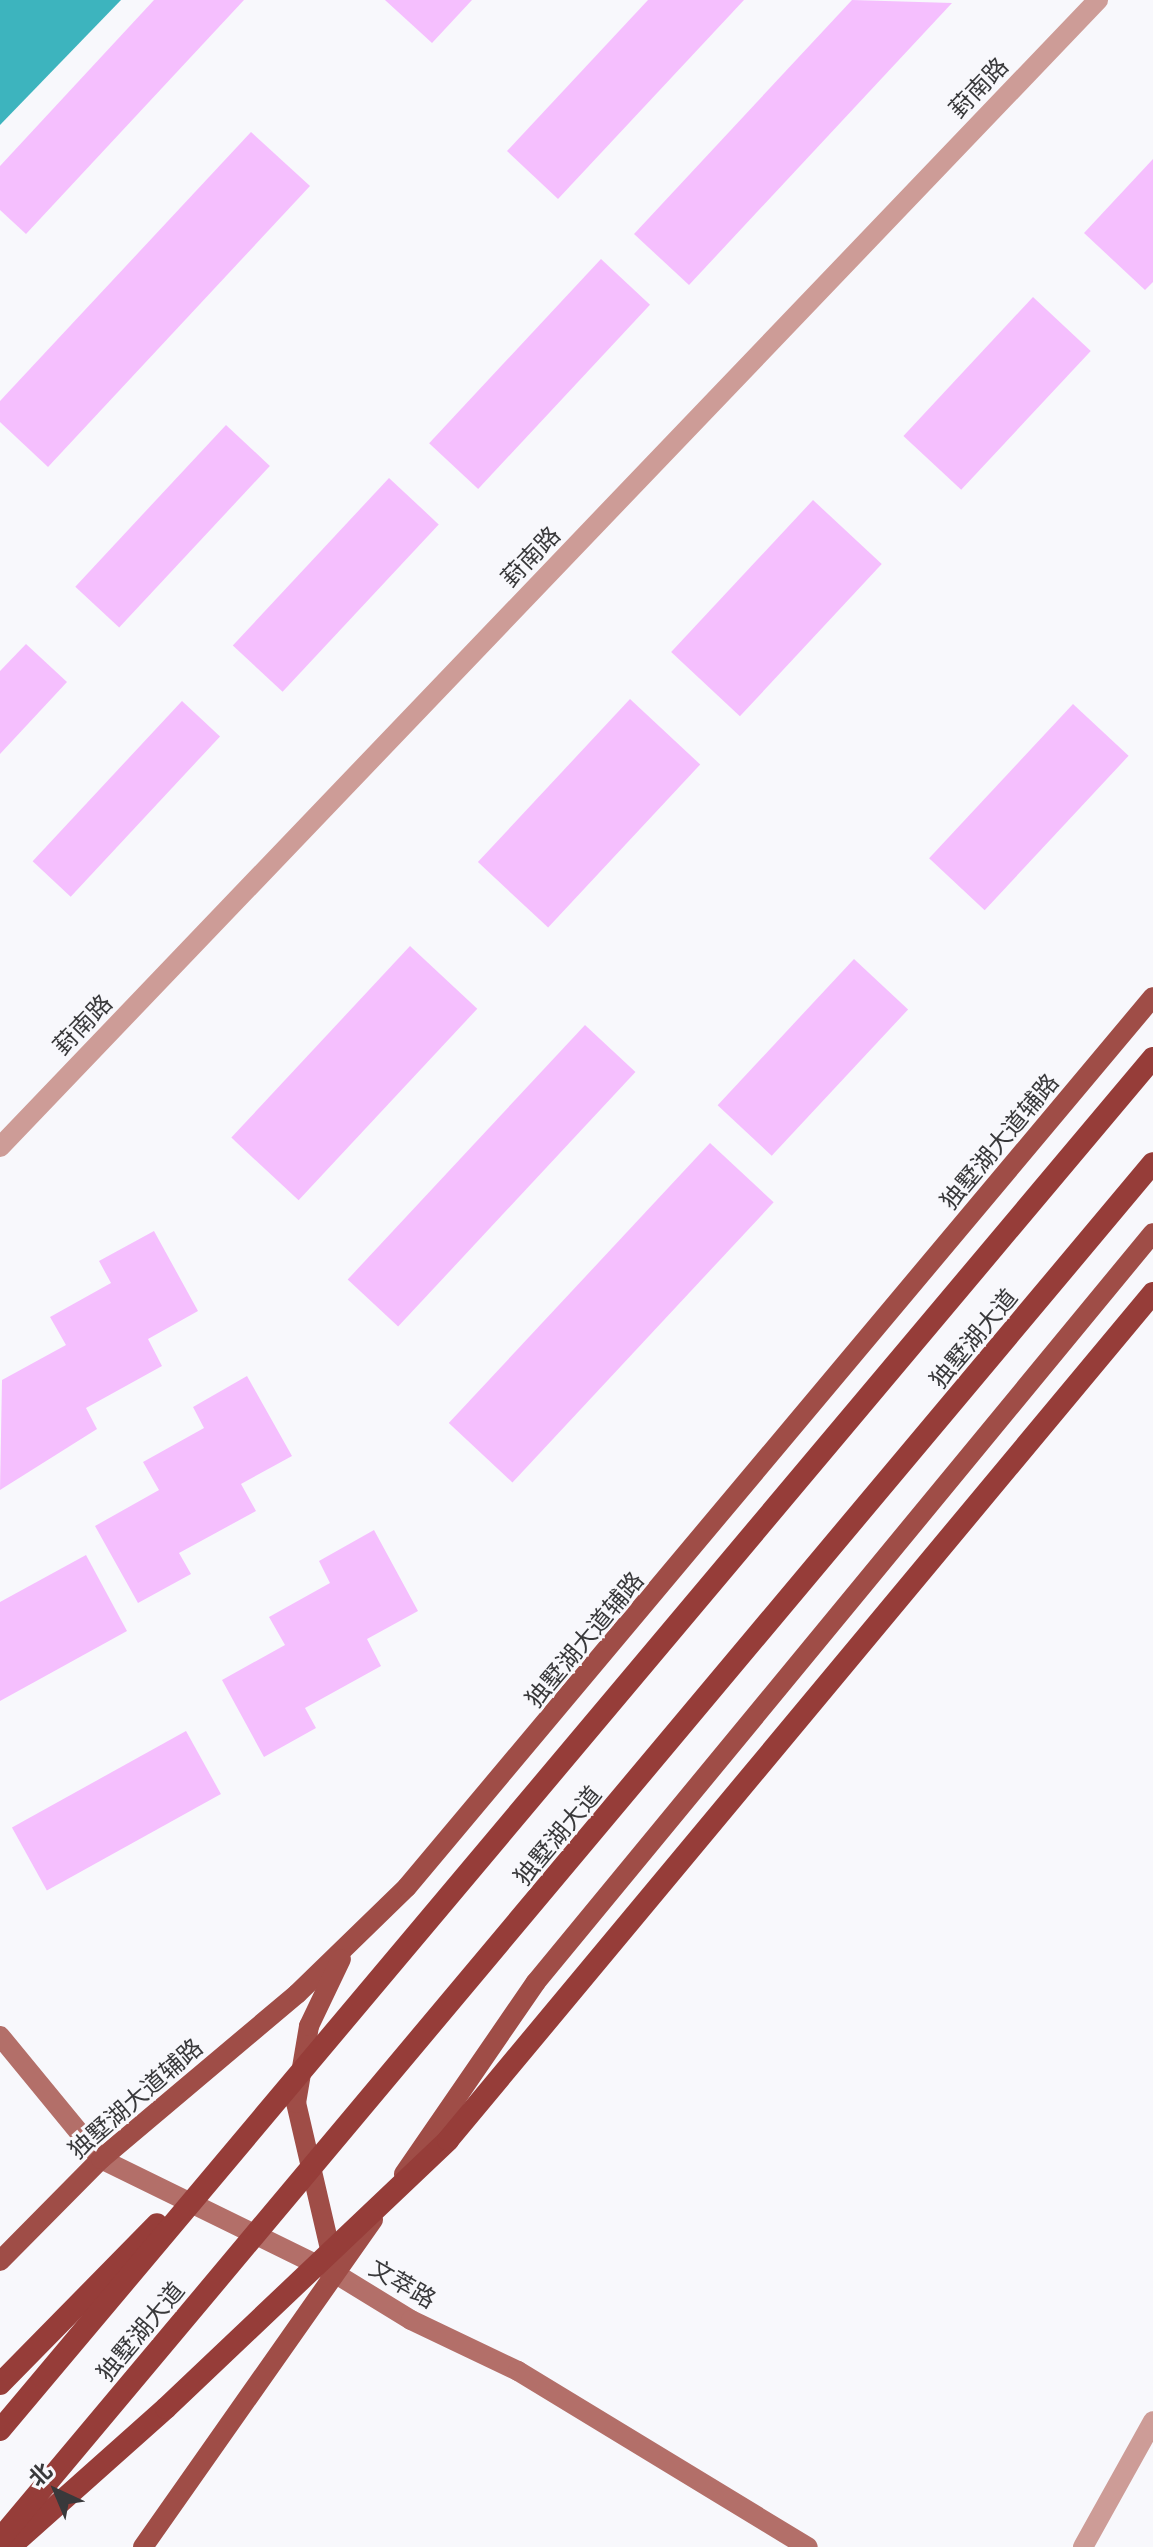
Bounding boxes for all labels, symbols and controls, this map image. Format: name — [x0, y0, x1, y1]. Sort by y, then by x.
street label: 葑南路 — [943, 51, 1013, 123]
street label: 葑南路 — [495, 520, 565, 592]
street label: 葑南路 — [47, 988, 117, 1060]
street label: 独墅湖大道辅路 — [934, 1067, 1064, 1215]
street label: 独墅湖大道 — [923, 1283, 1023, 1393]
street label: 独墅湖大道辅路 — [519, 1565, 649, 1713]
street label: 独墅湖大道 — [507, 1780, 607, 1890]
street label: 独墅湖大道辅路 — [62, 2032, 208, 2164]
street label: 文萃路 — [365, 2253, 441, 2313]
street label: 独墅湖大道 — [90, 2276, 190, 2386]
north arrow — [16, 2451, 96, 2531]
text: 北 — [22, 2457, 56, 2491]

